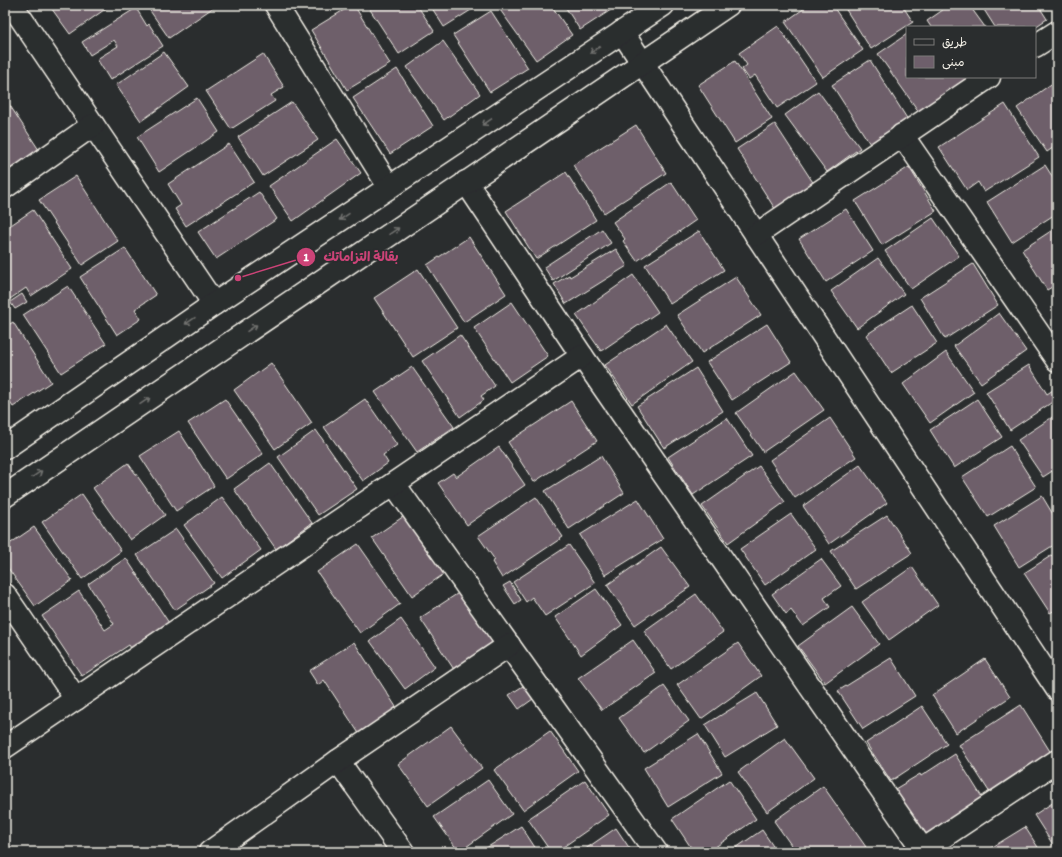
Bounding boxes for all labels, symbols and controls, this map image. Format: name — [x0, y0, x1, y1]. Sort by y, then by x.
legend — [906, 26, 1036, 78]
text: طريق — [942, 35, 967, 49]
one-way arrow — [590, 46, 601, 54]
text: مبنى — [942, 55, 965, 70]
one-way arrow — [482, 118, 493, 126]
one-way arrow — [338, 214, 350, 222]
one-way arrow — [389, 227, 400, 235]
callout: بقالة التزاماتك — [296, 244, 406, 269]
text: بقالة التزاماتك — [324, 249, 399, 265]
text: 1 — [303, 250, 309, 264]
one-way arrow — [184, 317, 195, 325]
one-way arrow — [246, 324, 257, 332]
one-way arrow — [139, 397, 150, 405]
one-way arrow — [31, 470, 42, 478]

